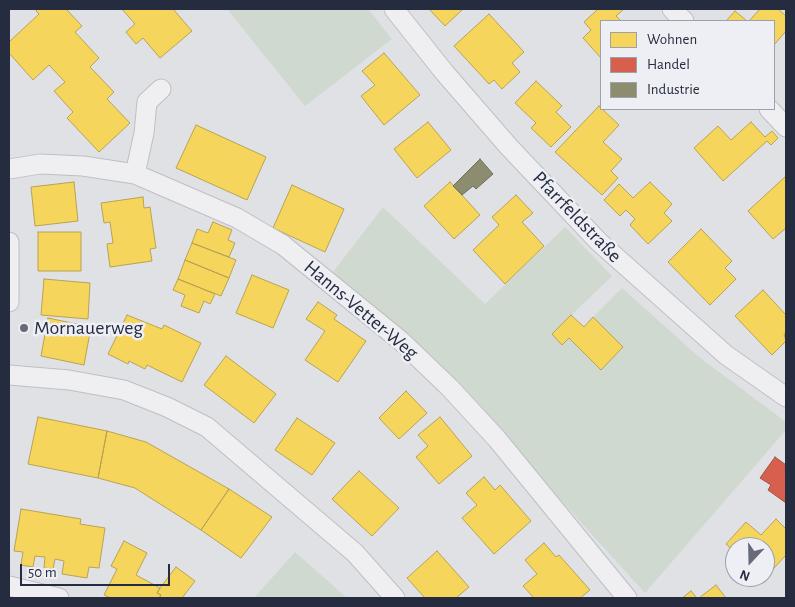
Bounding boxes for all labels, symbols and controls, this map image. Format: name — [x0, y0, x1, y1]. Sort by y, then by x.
legend — [600, 20, 775, 110]
text: Wohnen — [647, 32, 697, 47]
text: Handel — [647, 57, 690, 72]
text: Industrie — [647, 82, 700, 97]
street label: Pfarrfeldstraße — [527, 166, 627, 268]
street label: Hanns-Vetter-Weg — [299, 255, 423, 365]
place label: Mornauerweg — [34, 316, 143, 340]
marker: Mornauerweg — [18, 322, 30, 334]
north arrow — [725, 537, 775, 587]
scale bar — [22, 554, 172, 586]
text: 50 m — [28, 565, 57, 580]
text: N — [738, 567, 752, 583]

